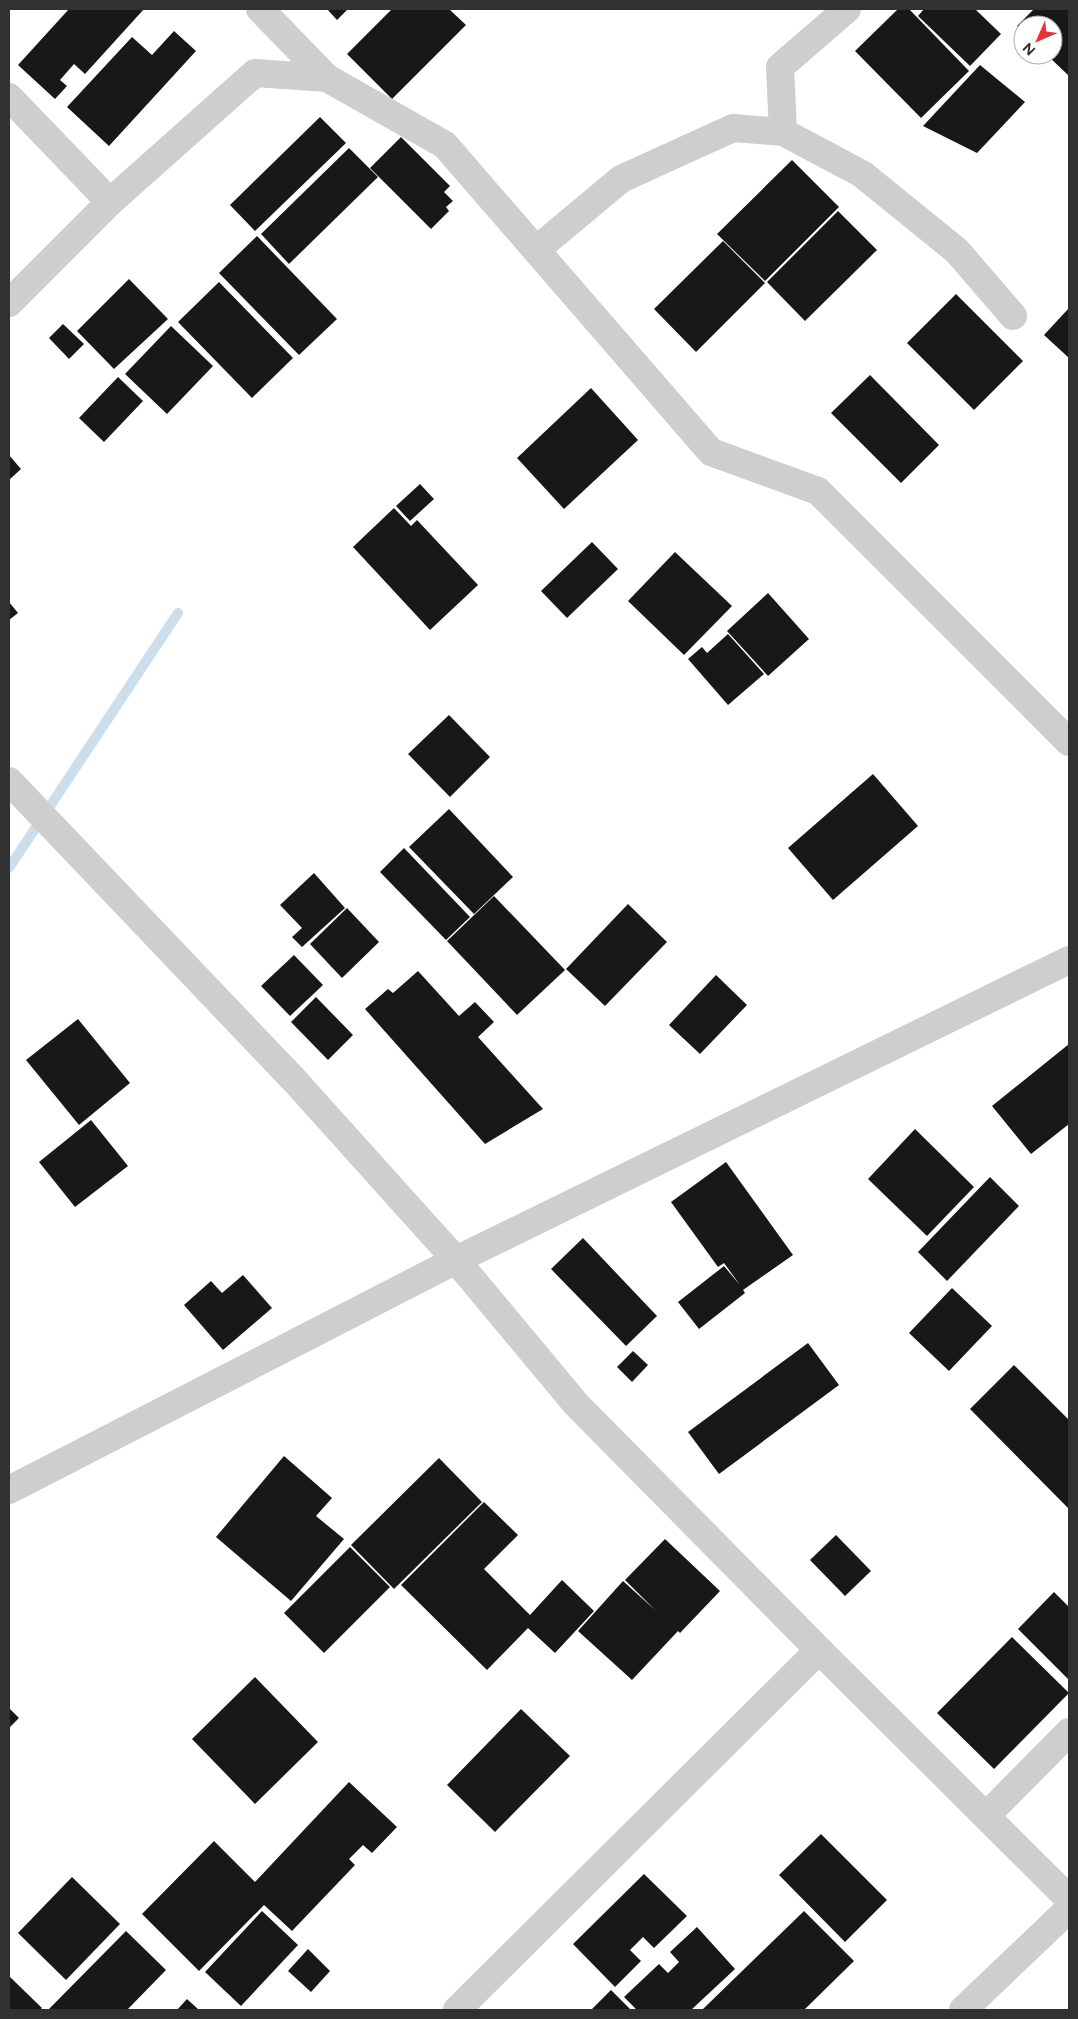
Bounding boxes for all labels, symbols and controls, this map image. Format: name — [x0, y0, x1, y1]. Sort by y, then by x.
north arrow — [1013, 15, 1063, 65]
text: N — [1019, 39, 1039, 59]

